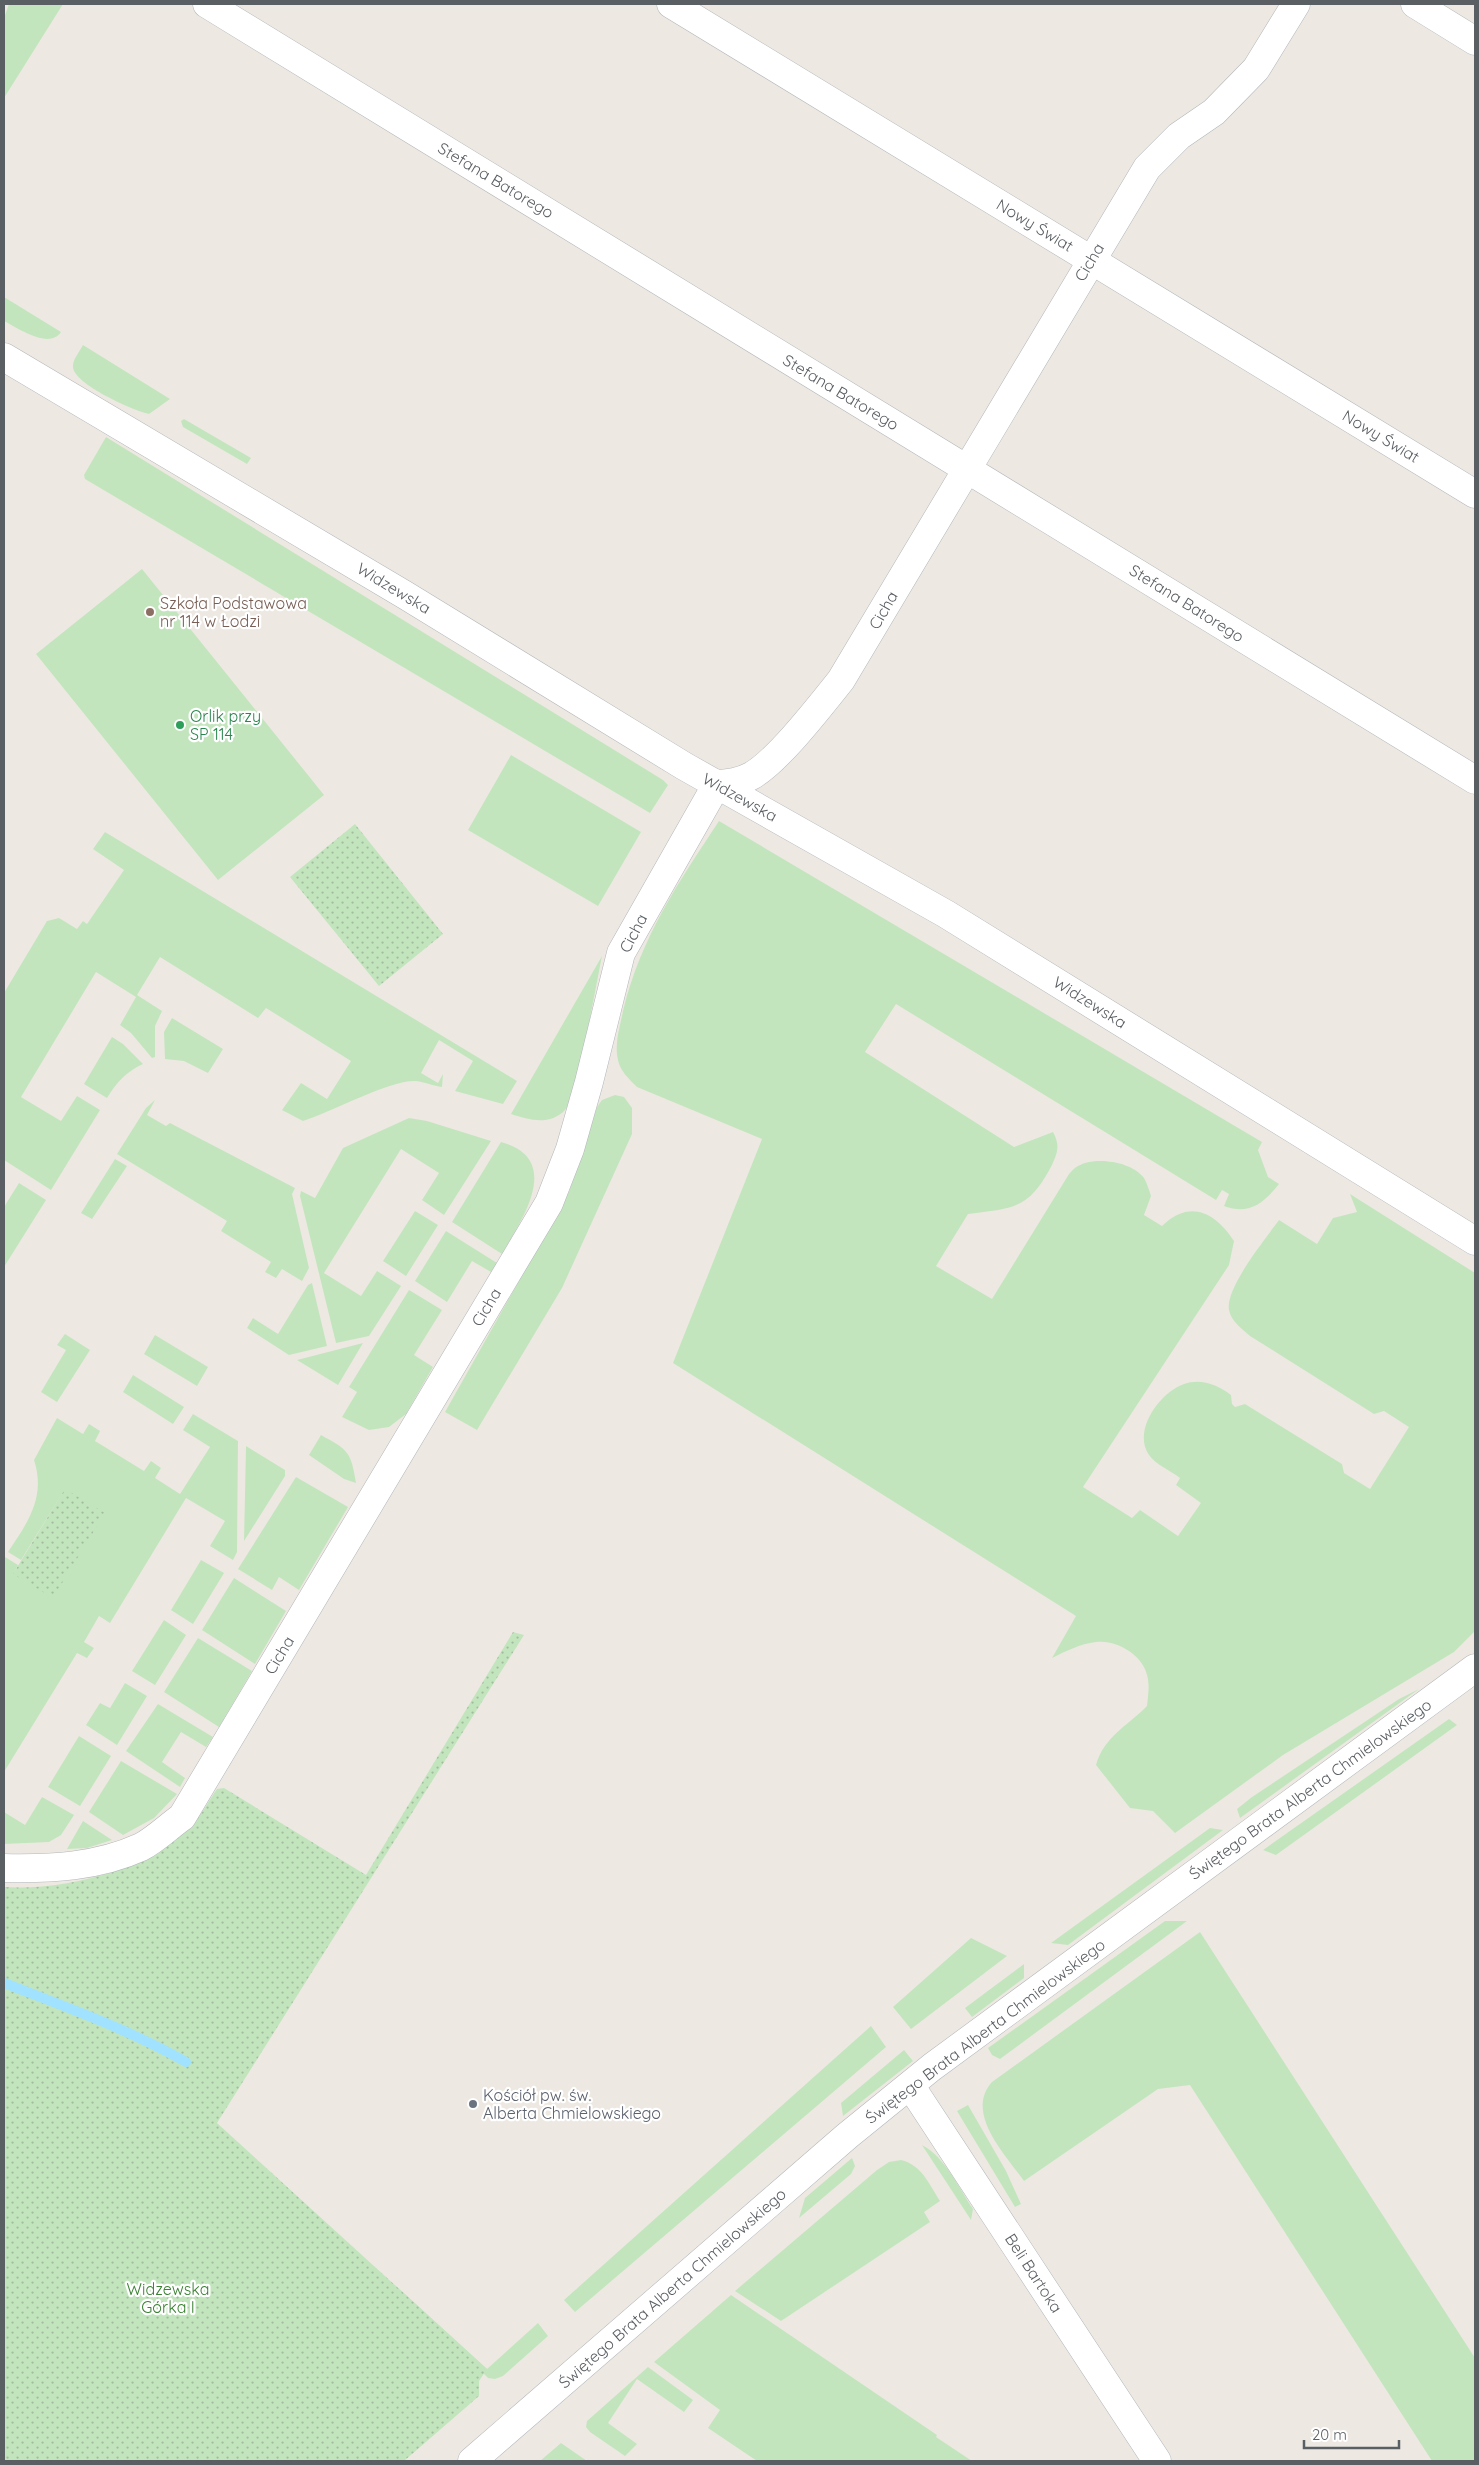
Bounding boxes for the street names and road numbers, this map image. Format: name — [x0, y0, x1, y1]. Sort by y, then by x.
street label: Stefana Batorego — [435, 138, 557, 222]
street label: Nowy Świat — [993, 194, 1077, 256]
street label: Cicha — [1070, 239, 1108, 285]
street label: Stefana Batorego — [780, 350, 902, 434]
street label: Nowy Świat — [1339, 405, 1423, 467]
street label: Widzewska — [353, 558, 435, 618]
street label: Stefana Batorego — [1126, 560, 1248, 646]
street label: Cicha — [864, 587, 902, 633]
street label: Widzewska — [699, 768, 781, 826]
street label: Cicha — [615, 910, 651, 956]
street label: Widzewska — [1050, 972, 1130, 1032]
street label: Cicha — [467, 1284, 505, 1330]
street label: Cicha — [260, 1632, 298, 1678]
street label: Świętego Brata Alberta Chmielowskiego — [1185, 1694, 1435, 1884]
street label: Świętego Brata Alberta Chmielowskiego — [861, 1934, 1109, 2128]
street label: Świętego Brata Alberta Chmielowskiego — [554, 2184, 790, 2392]
street label: Beli Bartoka — [1001, 2230, 1067, 2316]

